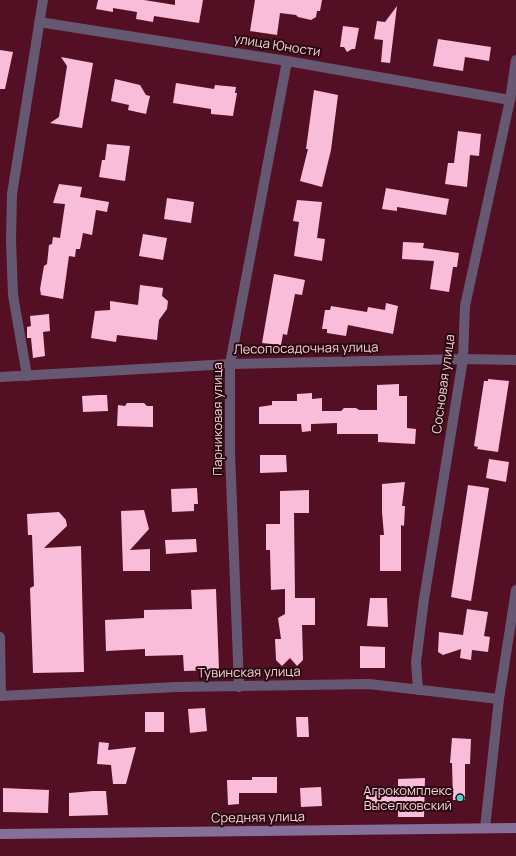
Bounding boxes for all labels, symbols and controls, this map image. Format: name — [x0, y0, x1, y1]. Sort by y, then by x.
street label: улица Юности — [233, 31, 321, 61]
street label: Сосновая улица — [429, 333, 459, 435]
street label: Лесопосадочная улица — [233, 340, 379, 358]
street label: Парниковая улица — [210, 362, 226, 476]
street label: Тувинская улица — [197, 664, 301, 682]
place label: Агрокомплекс Выселковский — [363, 783, 452, 814]
marker: Агрокомплекс Выселковский — [455, 793, 465, 803]
street label: Средняя улица — [211, 809, 305, 827]

